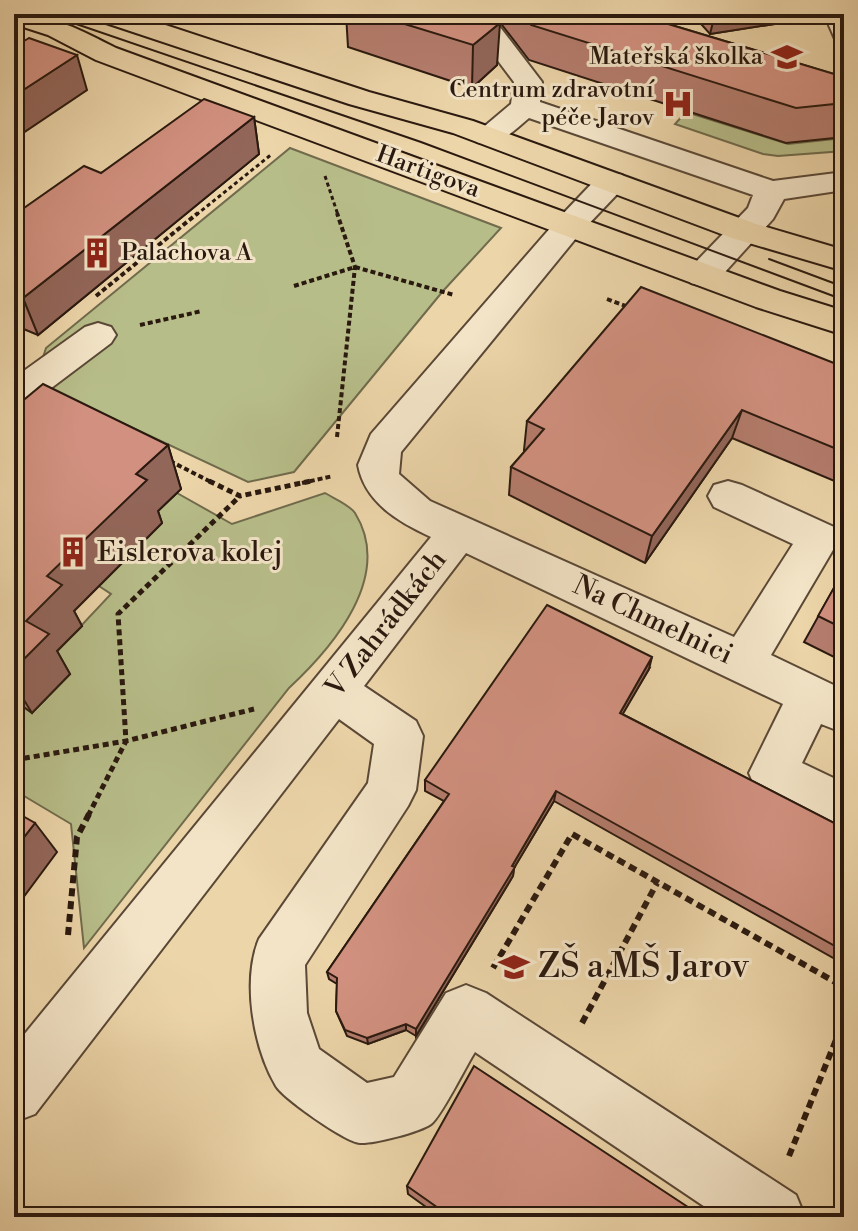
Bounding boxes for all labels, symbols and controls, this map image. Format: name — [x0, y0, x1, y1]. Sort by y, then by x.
school or university icon: Mateřská školka — [770, 40, 804, 74]
place label: Mateřská školka — [589, 42, 764, 72]
place label: Centrum zdravotní péče Jarov — [449, 75, 655, 133]
hospital icon: Centrum zdravotní péče Jarov — [661, 87, 695, 121]
street label: Hartigova — [372, 139, 485, 205]
building icon: Palachova A — [80, 236, 114, 270]
place label: Palachova A — [121, 238, 253, 268]
building icon: Eislerova kolej — [56, 535, 90, 569]
place label: Eislerova kolej — [97, 535, 283, 570]
street label: V Zahrádkách — [317, 543, 455, 705]
street label: Na Chmelnici — [567, 568, 739, 672]
place label: ZŠ a MŠ Jarov — [538, 943, 750, 988]
school or university icon: ZŠ a MŠ Jarov — [497, 950, 531, 984]

